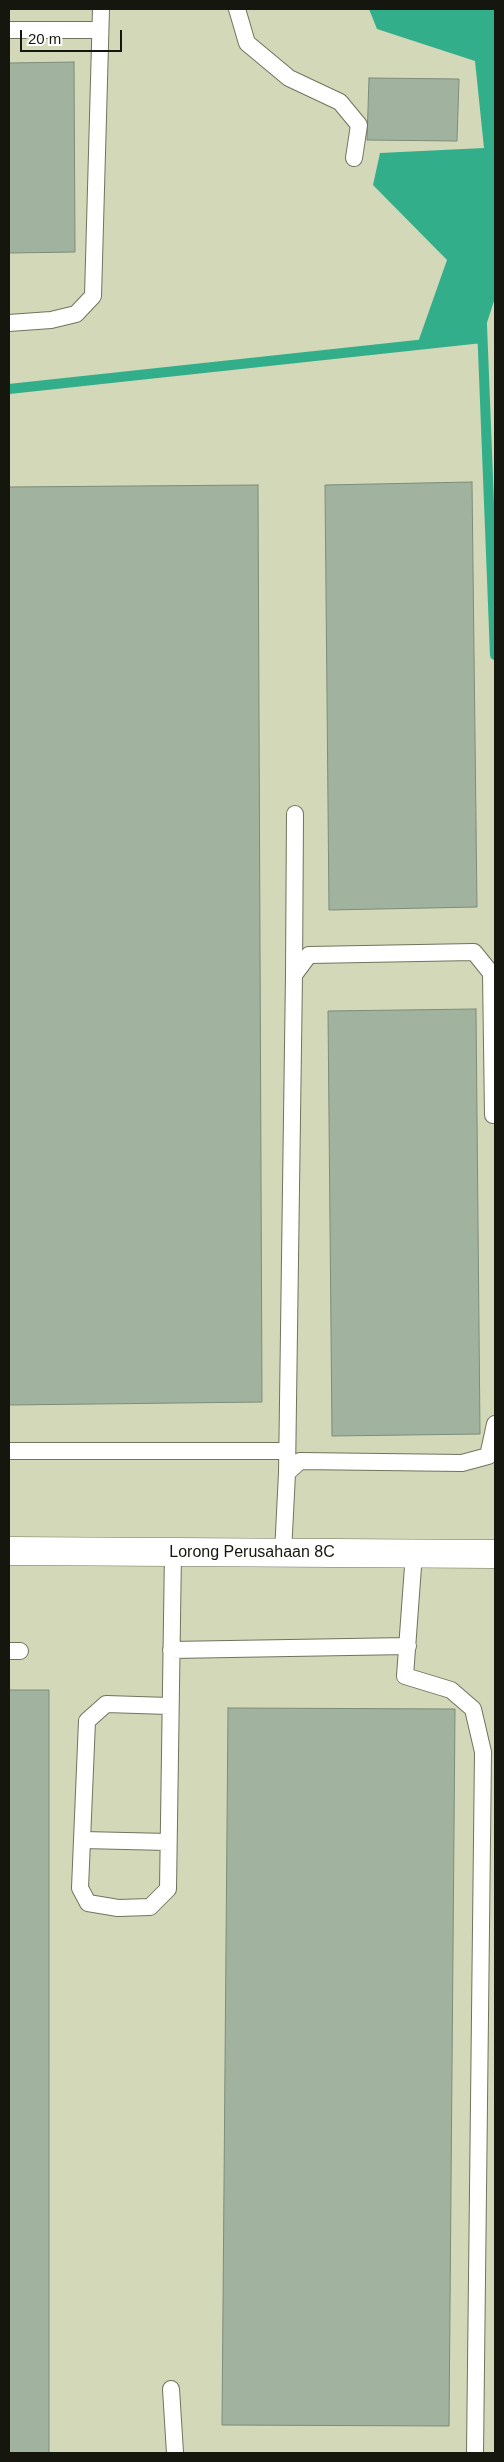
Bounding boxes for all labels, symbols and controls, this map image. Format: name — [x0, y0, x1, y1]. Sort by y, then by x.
scale bar — [22, 20, 125, 52]
text: 20 m — [28, 30, 61, 47]
street label: Lorong Perusahaan 8C — [169, 1543, 335, 1563]

